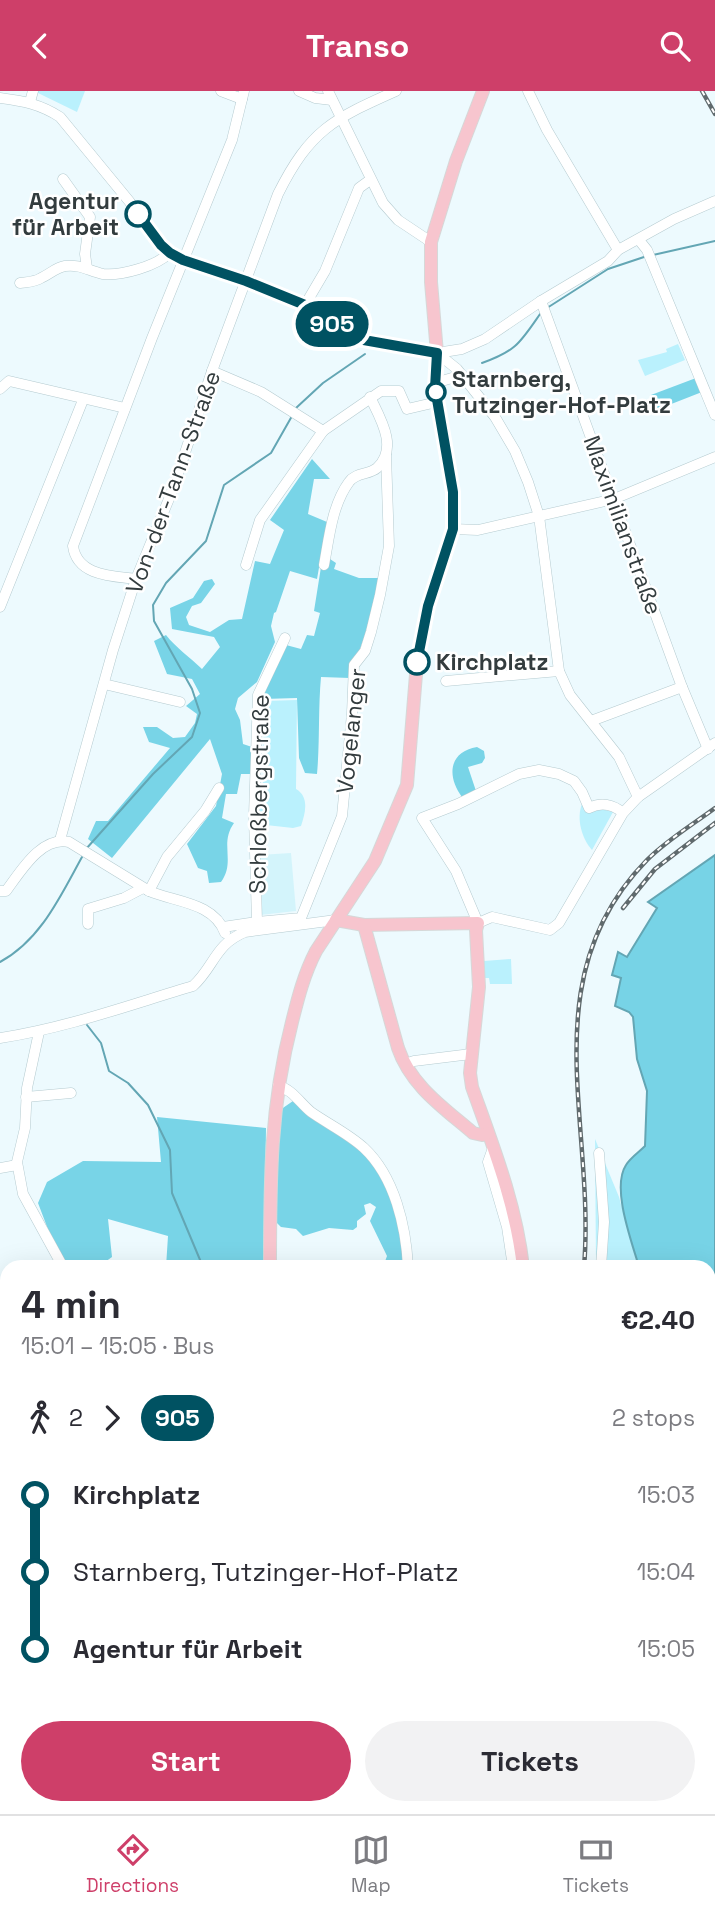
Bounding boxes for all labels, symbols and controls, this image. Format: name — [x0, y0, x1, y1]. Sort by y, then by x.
text: Transo — [306, 26, 409, 66]
icon: back — [21, 27, 59, 65]
icon: search — [656, 27, 694, 65]
place label: Agentur für Arbeit — [12, 186, 119, 242]
marker: Agentur für Arbeit — [125, 201, 151, 227]
line badge: 905 — [292, 301, 372, 347]
text: 905 — [310, 308, 354, 339]
place label: Starnberg, Tutzinger-Hof-Platz — [452, 364, 671, 420]
street label: Von-der-Tann-Straße — [119, 366, 227, 598]
marker: Starnberg, Tutzinger-Hof-Platz — [426, 382, 446, 402]
street label: Maximilianstraße — [577, 431, 669, 619]
place label: Kirchplatz — [436, 647, 549, 677]
marker: Kirchplatz — [404, 649, 430, 675]
street label: Vogelanger — [329, 667, 373, 795]
street label: Schloßbergstraße — [242, 694, 276, 894]
text: 4 min — [21, 1281, 121, 1329]
text: €2.40 — [621, 1303, 695, 1337]
text: 15:01 – 15:05 · Bus — [21, 1331, 214, 1361]
icon: walk — [21, 1399, 59, 1437]
icon: forward — [93, 1399, 131, 1437]
text: 905 — [155, 1402, 200, 1433]
text: 2 — [69, 1403, 83, 1433]
text: 2 stops — [612, 1403, 695, 1433]
text: Kirchplatz — [73, 1478, 200, 1512]
text: 15:03 — [637, 1480, 695, 1510]
text: Starnberg, Tutzinger-Hof-Platz — [73, 1555, 459, 1589]
text: 15:04 — [637, 1557, 695, 1587]
text: Agentur für Arbeit — [73, 1632, 303, 1666]
text: 15:05 — [637, 1634, 695, 1664]
button: Start — [21, 1721, 351, 1801]
button: Tickets — [365, 1721, 695, 1801]
tab: Directions — [86, 1831, 179, 1898]
tab: Map — [351, 1831, 391, 1898]
tab: Tickets — [563, 1831, 629, 1898]

